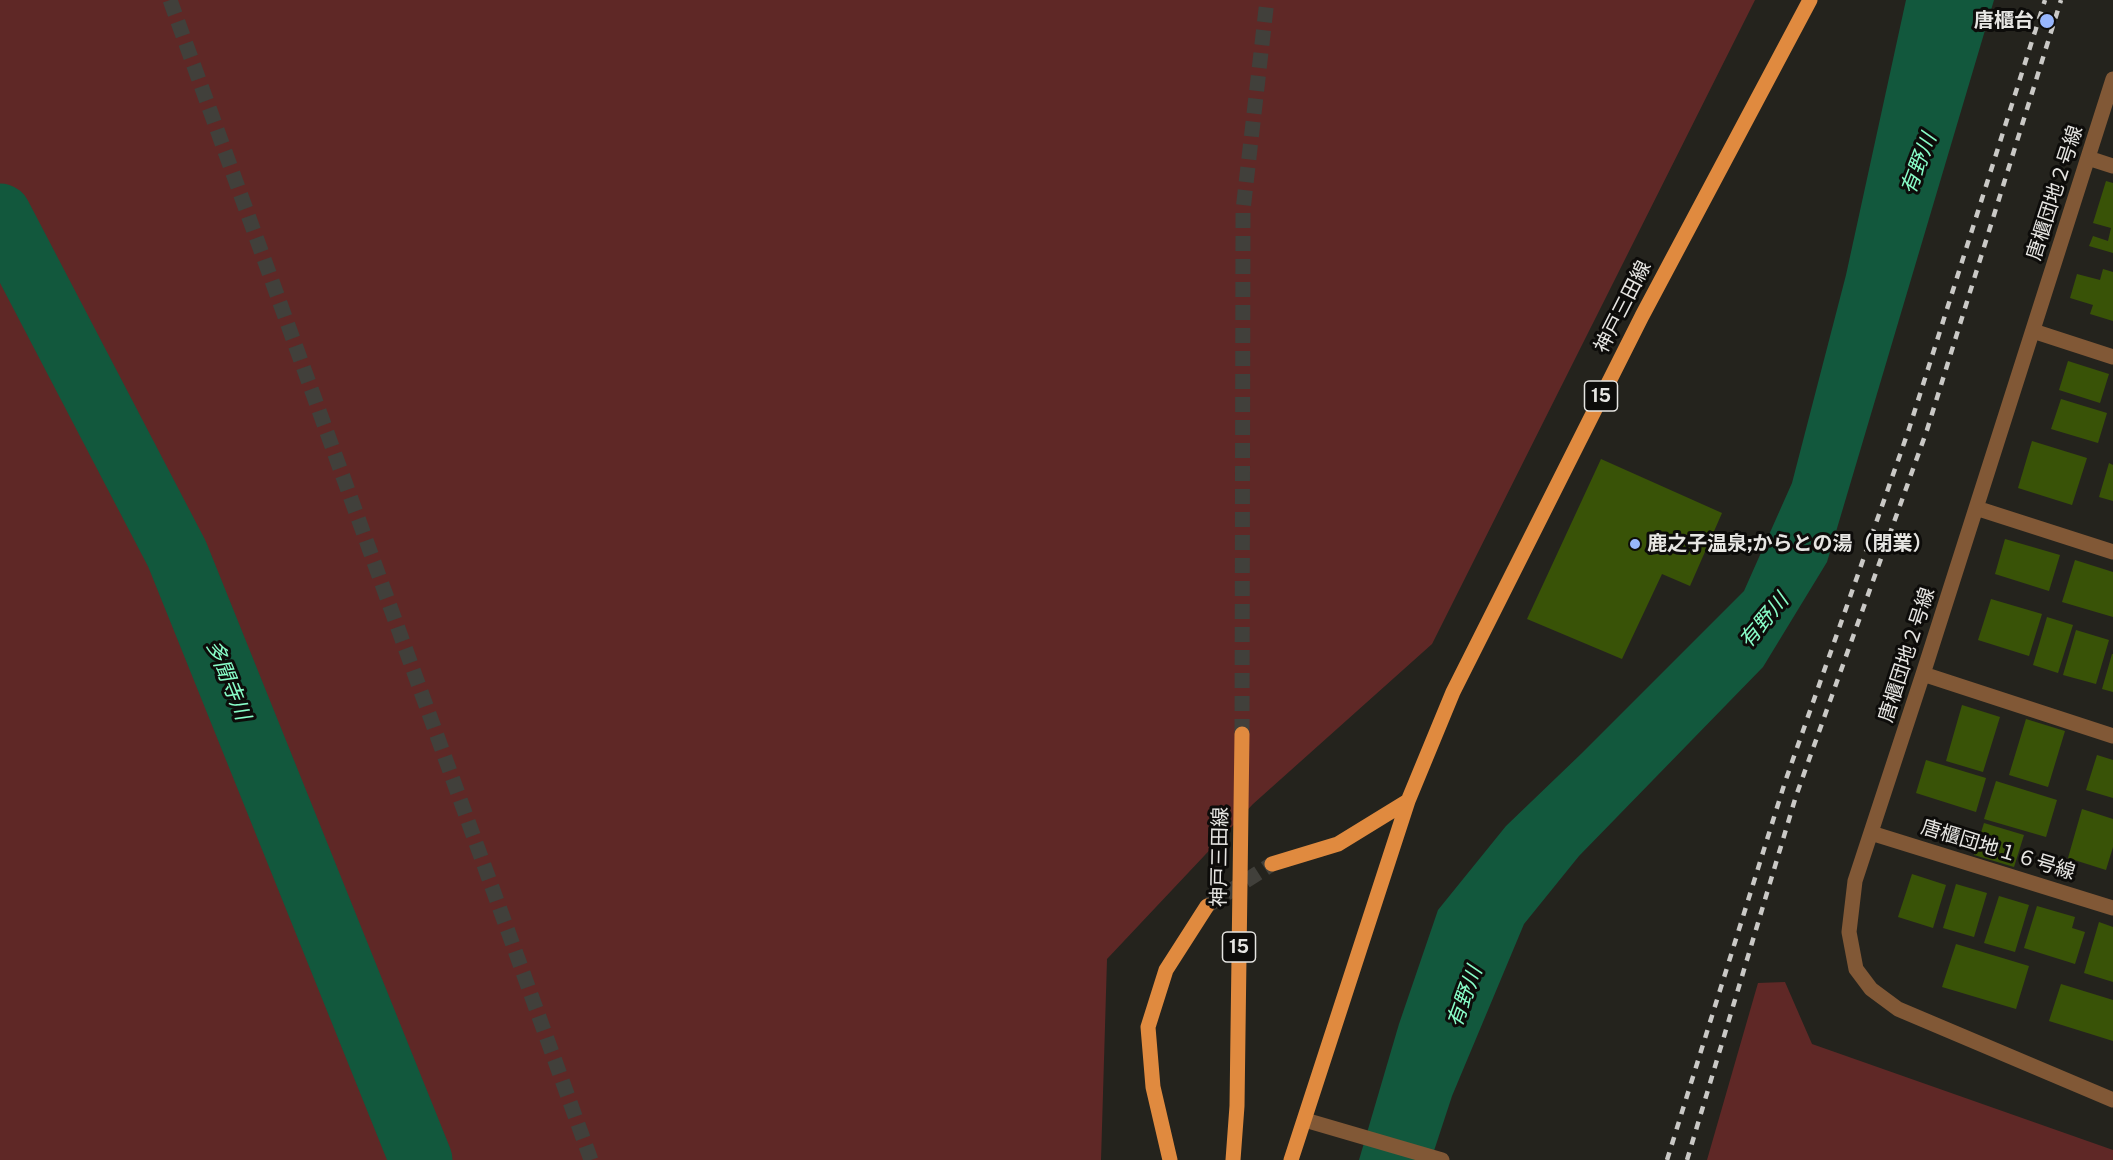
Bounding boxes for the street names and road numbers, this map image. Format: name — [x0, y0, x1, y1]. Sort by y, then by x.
street label: 唐櫃団地２号線 — [2022, 123, 2088, 263]
street label: 神戸三田線 — [1590, 257, 1656, 357]
road number: 15 — [1584, 381, 1618, 411]
street label: 唐櫃団地２号線 — [1874, 585, 1940, 725]
street label: 神戸三田線 — [1207, 807, 1233, 907]
street label: 唐櫃団地１６号線 — [1918, 815, 2078, 885]
road number: 15 — [1222, 932, 1256, 962]

